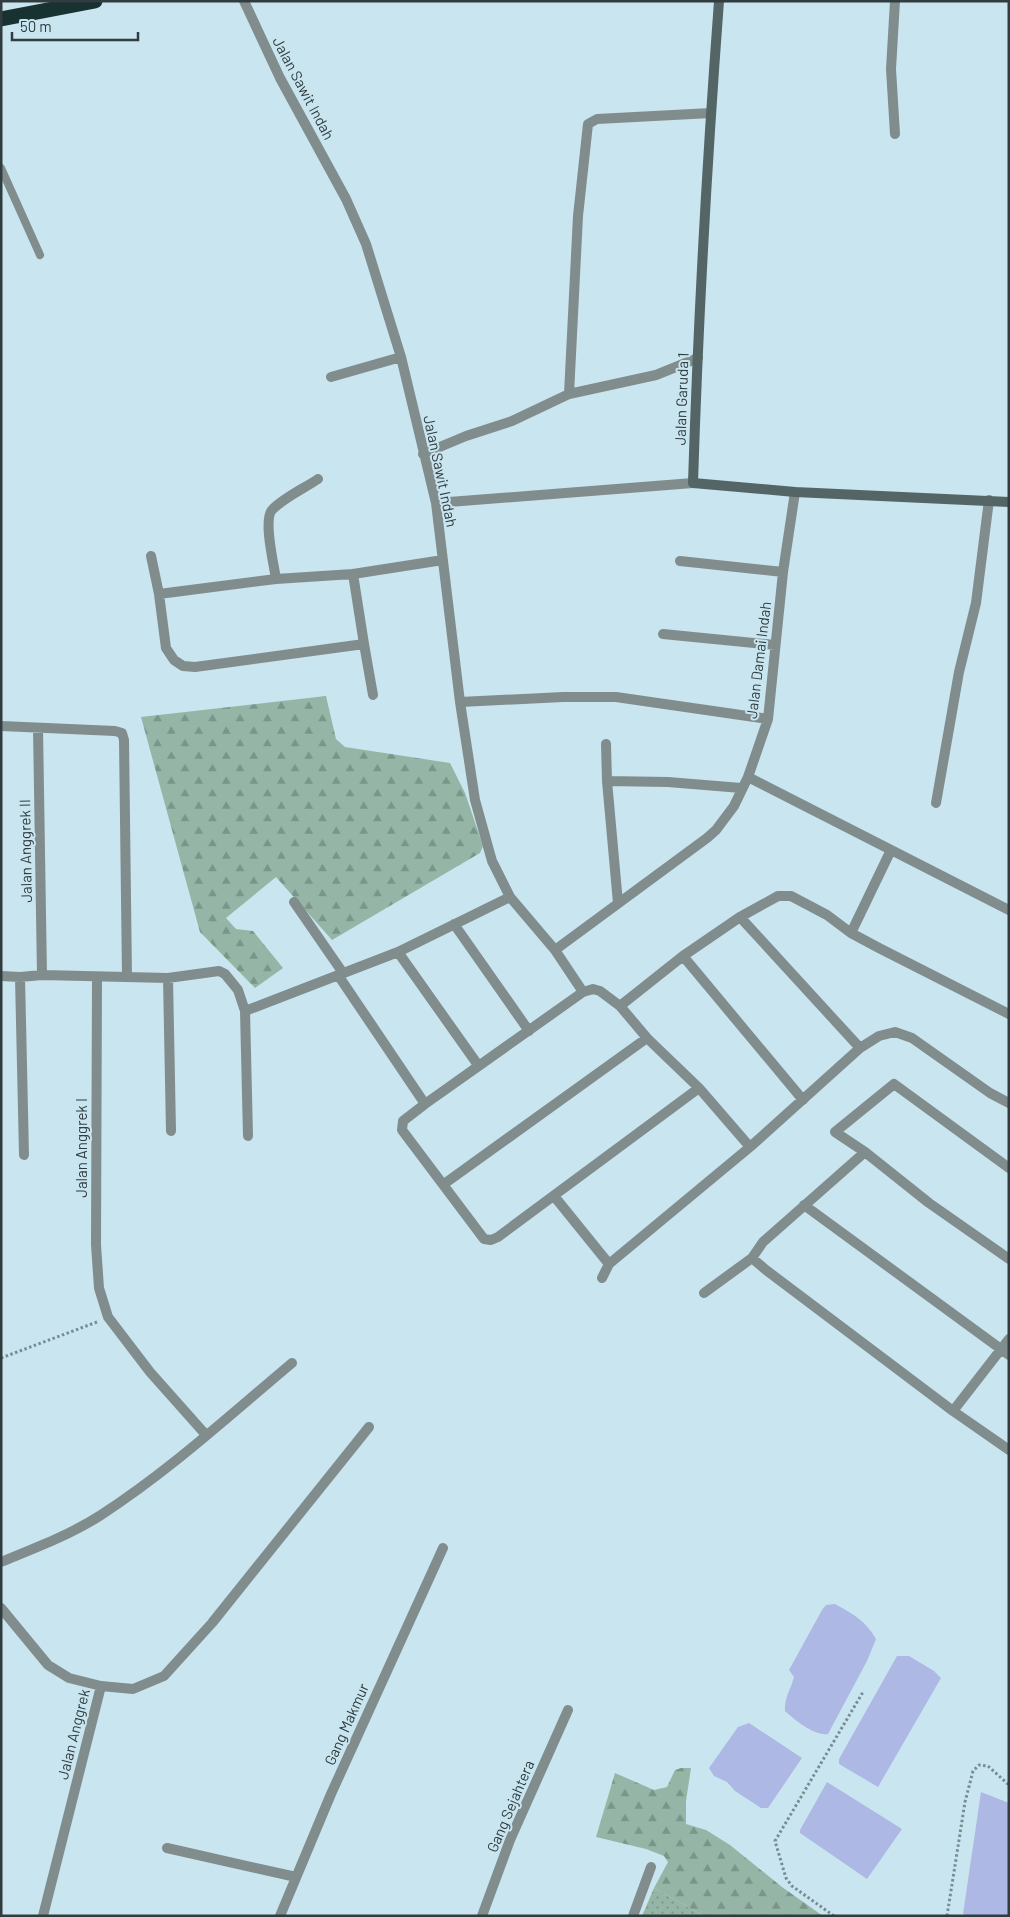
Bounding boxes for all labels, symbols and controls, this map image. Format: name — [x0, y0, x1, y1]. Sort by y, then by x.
scale bar — [12, 10, 139, 42]
text: 50 m — [20, 17, 52, 35]
street label: Jalan Sawit Indah — [269, 34, 339, 142]
street label: Jalan Garuda 1 — [670, 352, 692, 446]
street label: Jalan Sawit Indah — [420, 414, 462, 528]
street label: Jalan Damai Indah — [742, 600, 774, 720]
street label: Jalan Anggrek II — [15, 799, 35, 903]
street label: Jalan Anggrek I — [72, 1098, 90, 1198]
street label: Gang Makmur — [320, 1680, 372, 1768]
street label: Jalan Anggrek — [53, 1686, 93, 1781]
street label: Gang Sejahtera — [482, 1757, 538, 1855]

